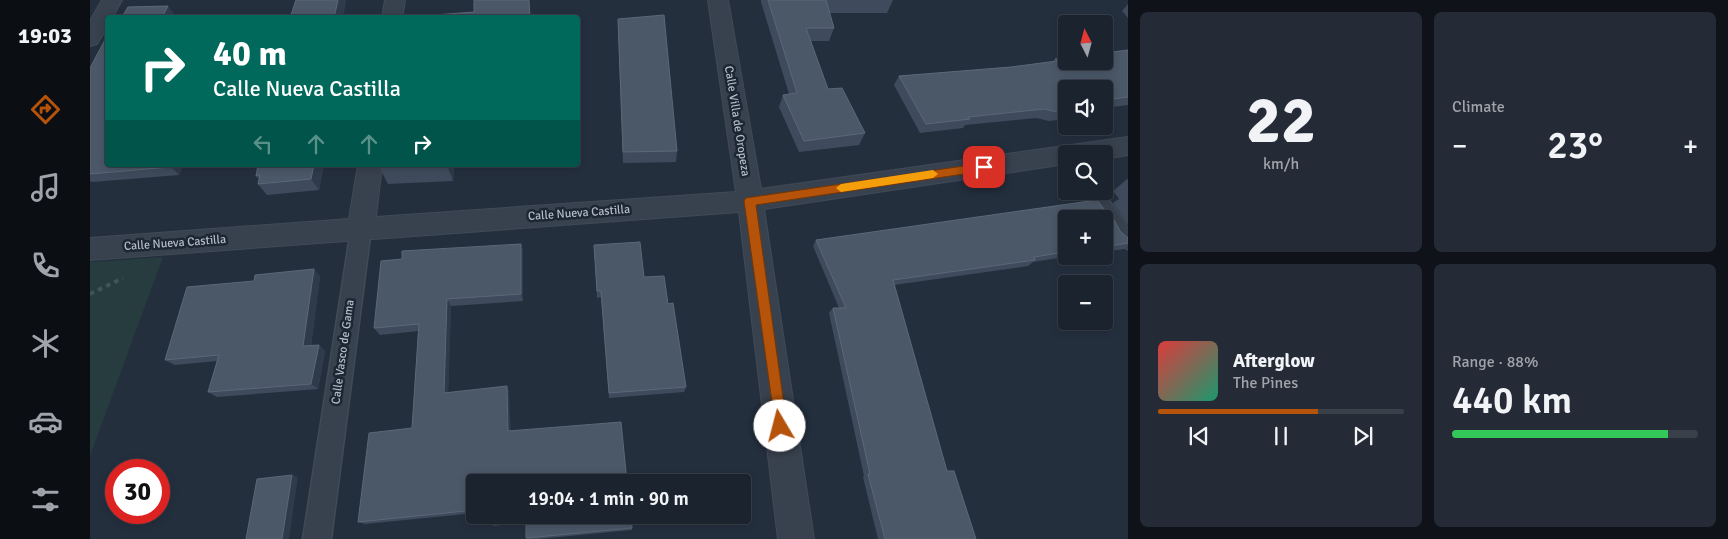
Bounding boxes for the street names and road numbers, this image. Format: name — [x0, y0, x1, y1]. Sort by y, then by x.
street label: Calle Villa de Oropeza — [721, 65, 753, 177]
street label: Calle Nueva Castilla — [527, 202, 631, 224]
street label: Calle Nueva Castilla — [123, 232, 227, 254]
street label: Calle Vasco de Gama — [328, 299, 358, 405]

